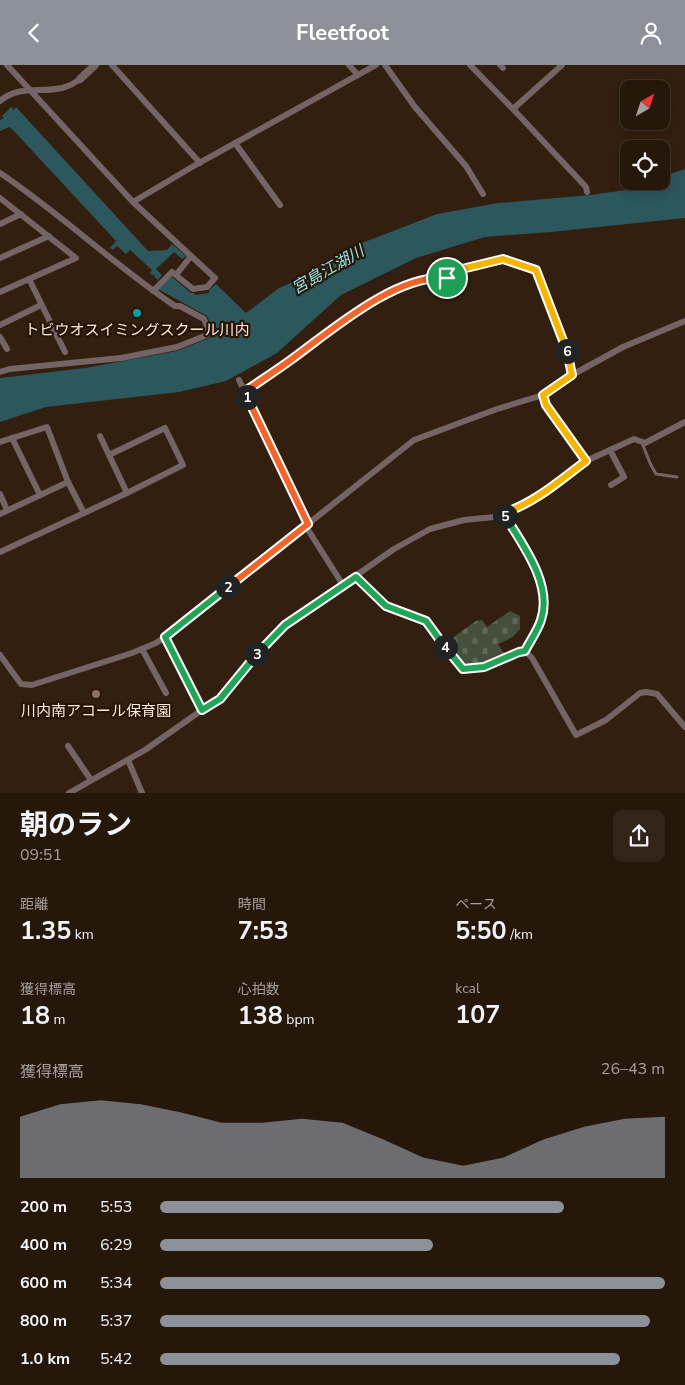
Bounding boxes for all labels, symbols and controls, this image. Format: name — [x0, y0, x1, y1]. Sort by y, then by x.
text: Fleetfoot — [296, 18, 389, 48]
icon: back — [20, 19, 48, 47]
icon: person — [637, 19, 665, 47]
north arrow — [620, 80, 670, 130]
map controls — [620, 80, 670, 190]
button: locate — [620, 140, 670, 190]
water label: 宮島江湖川 — [288, 239, 370, 300]
pin — [426, 257, 468, 299]
icon: arrive — [433, 264, 461, 292]
marker: トビウオスイミングスクール川内 — [131, 307, 143, 319]
place label: トビウオスイミングスクール川内 — [24, 320, 250, 340]
pin: 6 — [554, 339, 580, 363]
text: 6 — [563, 342, 572, 361]
pin: 1 — [234, 385, 260, 409]
text: 1 — [243, 388, 252, 407]
pin: 5 — [492, 503, 518, 529]
text: 5 — [501, 507, 510, 526]
pin: 2 — [216, 575, 240, 599]
text: 2 — [224, 578, 233, 597]
pin: 4 — [432, 635, 458, 659]
text: 4 — [441, 638, 450, 657]
pin: 3 — [244, 641, 270, 667]
text: 3 — [253, 645, 262, 664]
marker: 川内南アコール保育園 — [90, 688, 102, 700]
place label: 川内南アコール保育園 — [21, 701, 171, 721]
text: 朝のラン — [20, 806, 132, 844]
button: share — [613, 810, 665, 862]
text: 09:51 — [20, 844, 62, 866]
text: 距離 — [20, 895, 48, 914]
text: 時間 — [238, 895, 266, 914]
text: ペース — [455, 895, 497, 914]
text: 1.35 — [20, 914, 71, 948]
text: 7:53 — [238, 914, 289, 948]
text: 5:50 — [455, 914, 507, 948]
text: km — [71, 925, 94, 944]
text: /km — [507, 925, 533, 944]
text: kcal — [455, 979, 480, 998]
text: 獲得標高 — [20, 980, 76, 999]
text: 心拍数 — [238, 980, 280, 999]
text: 107 — [455, 998, 500, 1032]
text: 18 — [20, 999, 50, 1033]
text: 138 — [238, 999, 283, 1033]
text: m — [50, 1010, 66, 1029]
text: bpm — [283, 1010, 315, 1029]
text: 26–43 m — [601, 1058, 665, 1080]
text: 獲得標高 — [20, 1061, 84, 1083]
text: 200 m — [20, 1196, 67, 1218]
text: 5:53 — [100, 1196, 132, 1218]
text: 400 m — [20, 1234, 67, 1256]
text: 6:29 — [100, 1234, 132, 1256]
text: 600 m — [20, 1272, 67, 1294]
text: 5:34 — [100, 1272, 132, 1294]
text: 800 m — [20, 1310, 67, 1332]
text: 5:37 — [100, 1310, 132, 1332]
text: 1.0 km — [20, 1348, 70, 1370]
text: 5:42 — [100, 1348, 132, 1370]

